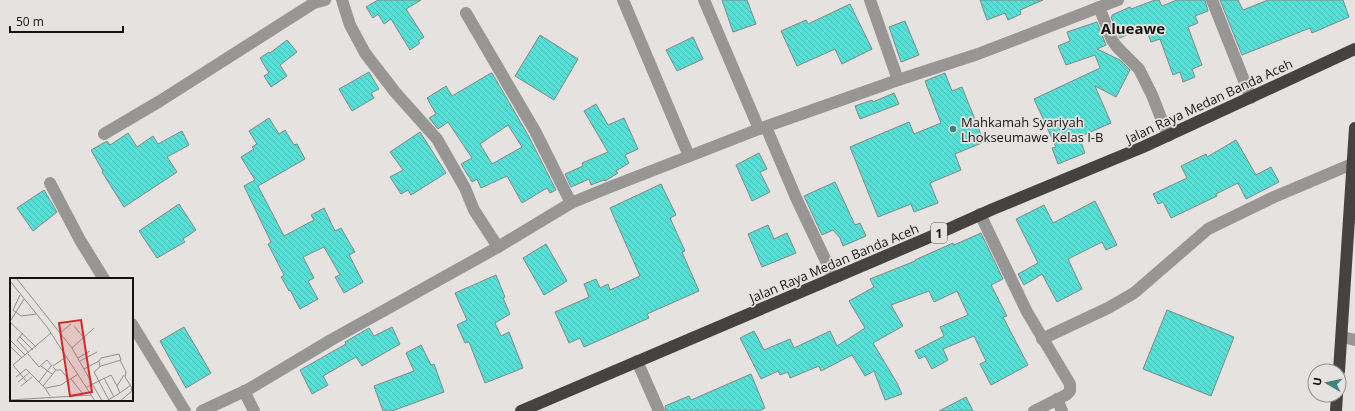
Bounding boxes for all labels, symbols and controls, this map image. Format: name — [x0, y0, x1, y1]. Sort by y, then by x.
scale bar — [10, 8, 123, 34]
text: 50 m — [16, 13, 44, 30]
district label: Alueawe — [1101, 18, 1165, 38]
street label: Jalan Raya Medan Banda Aceh — [1121, 54, 1295, 149]
place label: Mahkamah Syariyah Lhokseumawe Kelas I-B — [961, 113, 1103, 146]
marker: Mahkamah Syariyah Lhokseumawe Kelas I-B — [948, 124, 958, 134]
street label: Jalan Raya Medan Banda Aceh — [745, 219, 921, 308]
road number: 1 — [931, 223, 947, 243]
inset map — [10, 278, 133, 401]
north arrow — [1307, 363, 1347, 403]
text: U — [1309, 376, 1325, 387]

